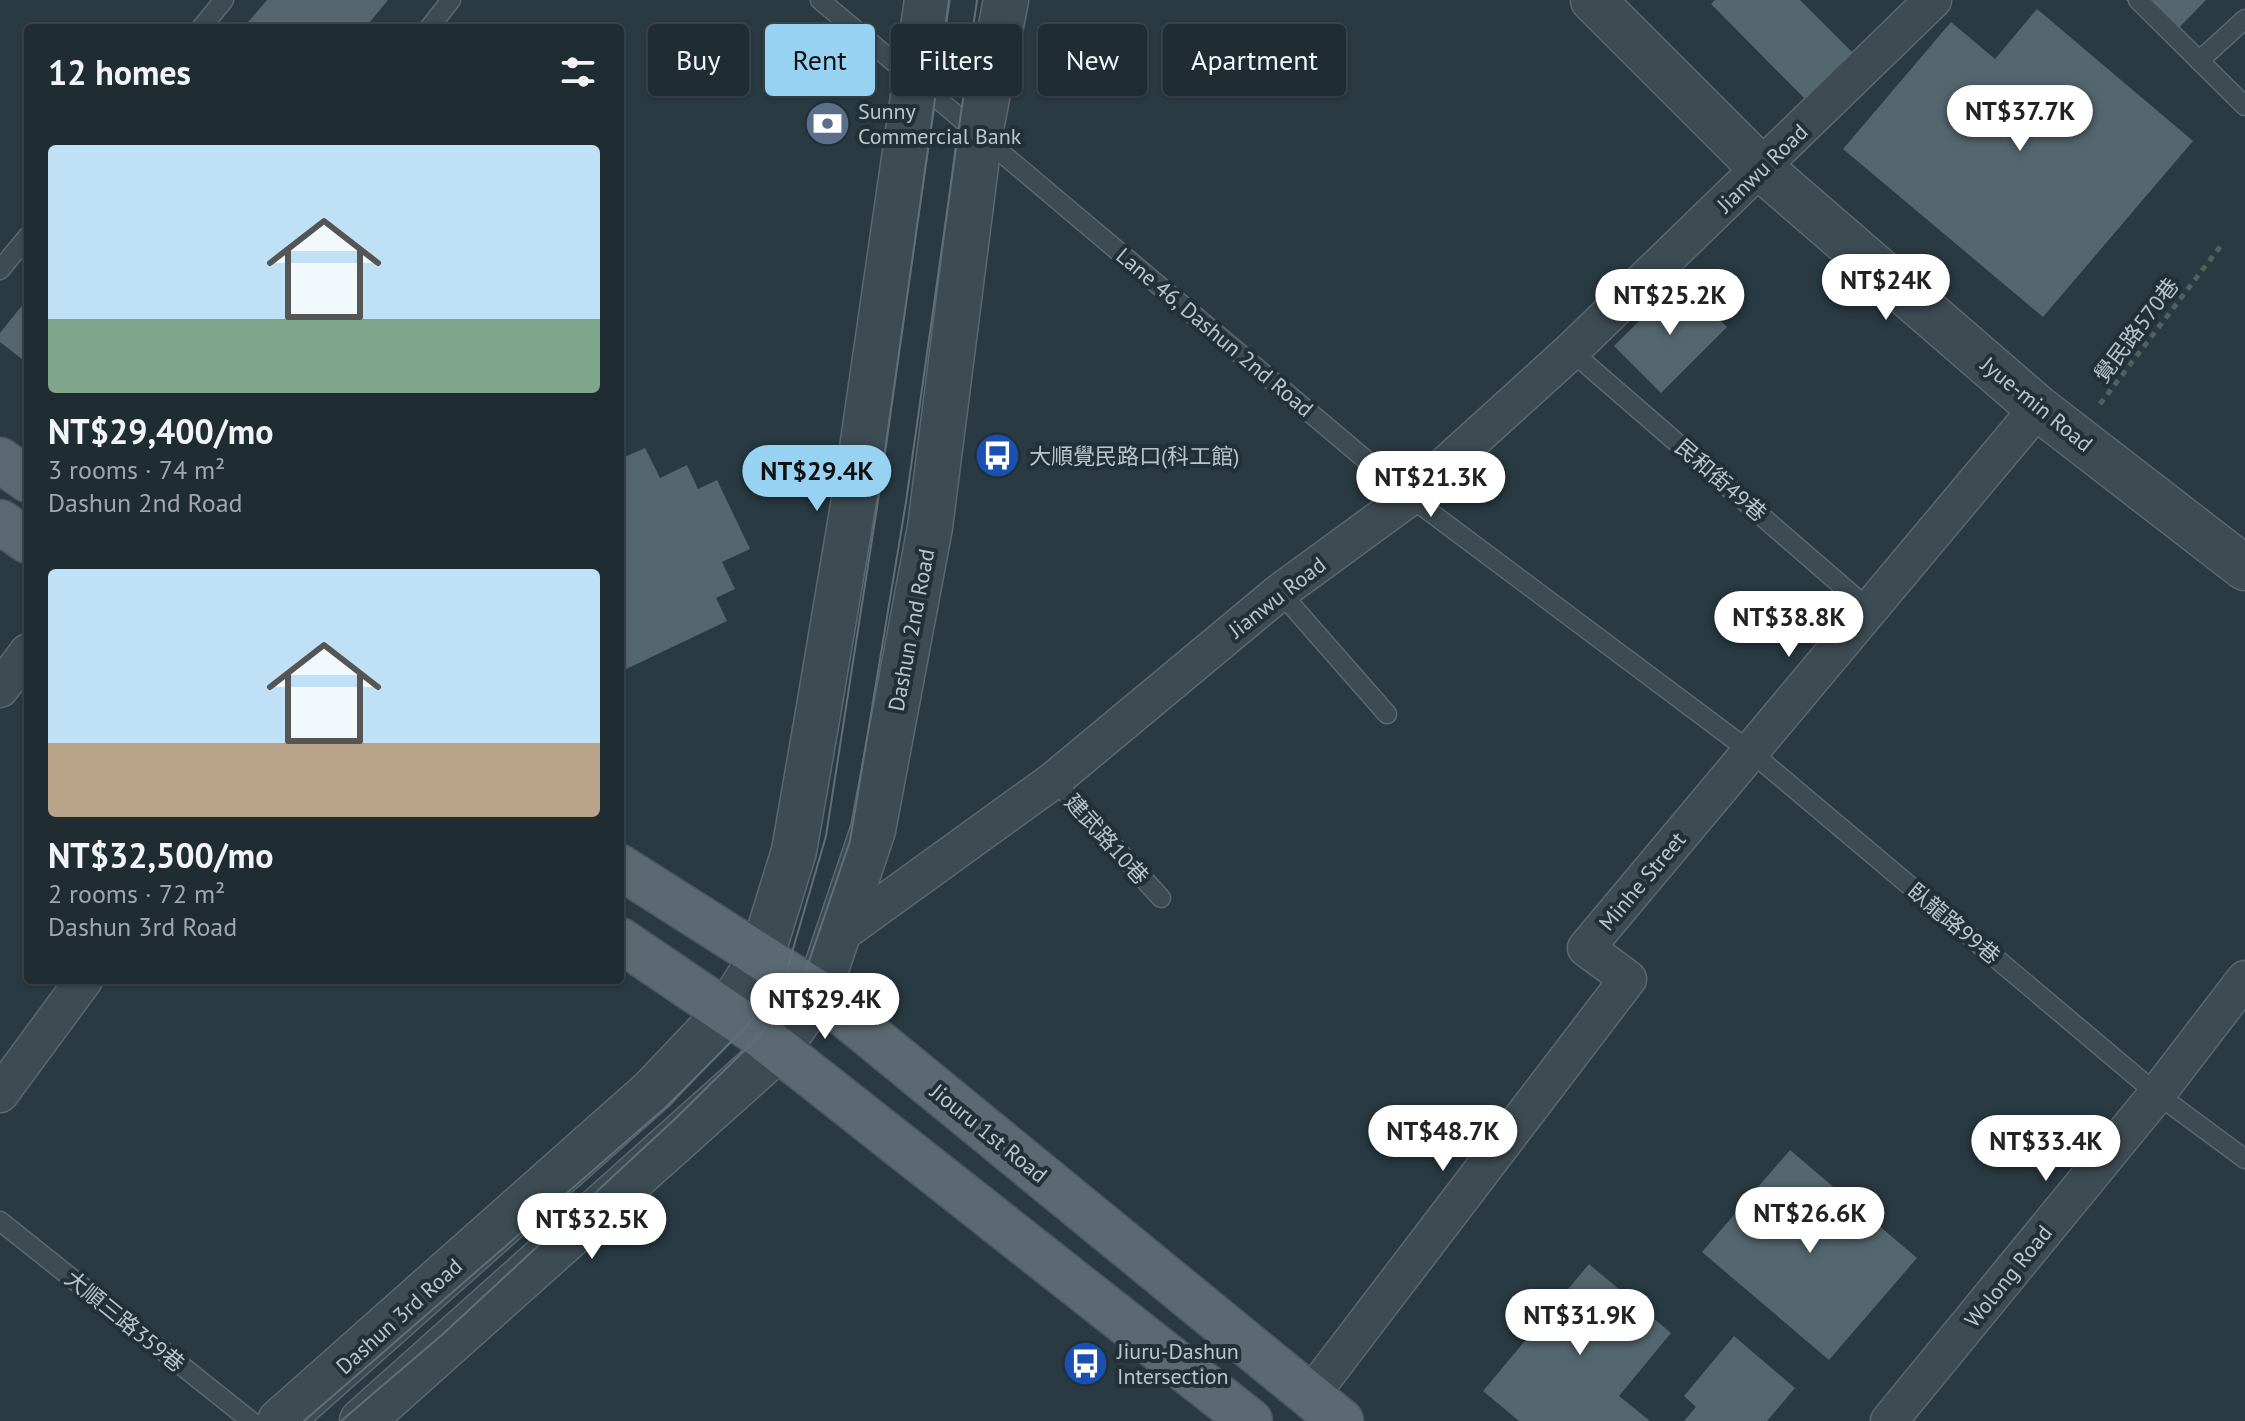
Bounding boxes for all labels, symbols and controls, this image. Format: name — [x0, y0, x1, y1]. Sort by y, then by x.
chip: Buy — [648, 24, 749, 96]
chip: Rent — [765, 24, 875, 96]
chip: Filters — [891, 24, 1022, 96]
chip: New — [1038, 24, 1147, 96]
chip: Apartment — [1163, 24, 1346, 96]
text: 12 homes — [48, 50, 191, 94]
icon: filters — [556, 50, 600, 94]
pin: NT$37.7K — [1937, 85, 2103, 153]
text: NT$37.7K — [1965, 94, 2075, 127]
place label: Sunny Commercial Bank — [858, 97, 1022, 150]
bank icon: Sunny Commercial Bank — [803, 100, 851, 148]
street label: Jianwu Road — [1710, 118, 1813, 219]
icon: home — [252, 197, 396, 341]
street label: Lane 46, Dashun 2nd Road — [1111, 241, 1319, 423]
pin: NT$24K — [1821, 254, 1951, 322]
text: NT$24K — [1840, 263, 1932, 296]
pin: NT$25.2K — [1587, 269, 1753, 337]
street label: 覺民路570巷 — [2088, 272, 2184, 388]
text: NT$25.2K — [1613, 278, 1727, 311]
street label: Jyue-min Road — [1975, 350, 2099, 458]
text: NT$29,400/mo — [48, 409, 273, 453]
bus stop icon: 大順覺民路口(科工館) — [974, 432, 1022, 480]
street label: 民和街49巷 — [1670, 433, 1772, 527]
place label: 大順覺民路口(科工館) — [1029, 442, 1239, 470]
pin: NT$29.4K — [734, 445, 900, 513]
pin: NT$21.3K — [1348, 451, 1514, 519]
text: 3 rooms · 74 m² — [48, 453, 225, 486]
text: NT$29.4K — [760, 454, 874, 487]
text: NT$21.3K — [1374, 460, 1488, 493]
text: Dashun 2nd Road — [48, 486, 243, 519]
street label: Dashun 2nd Road — [882, 547, 940, 713]
street label: Jianwu Road — [1222, 550, 1331, 644]
pin: NT$38.8K — [1706, 591, 1872, 659]
text: NT$38.8K — [1732, 600, 1846, 633]
icon: home — [252, 621, 396, 765]
street label: 建武路10巷 — [1059, 788, 1155, 890]
street label: Minhe Street — [1593, 825, 1692, 936]
text: NT$32,500/mo — [48, 833, 273, 877]
street label: 臥龍路99巷 — [1902, 876, 2006, 970]
text: 2 rooms · 72 m² — [48, 877, 225, 910]
text: Dashun 3rd Road — [48, 910, 237, 943]
pin: NT$29.4K — [742, 973, 908, 1041]
text: NT$29.4K — [768, 982, 882, 1015]
street label: Jiouru 1st Road — [924, 1077, 1053, 1189]
pin: NT$48.7K — [1360, 1105, 1526, 1173]
text: NT$48.7K — [1386, 1114, 1500, 1147]
pin: NT$33.4K — [1963, 1115, 2129, 1183]
text: NT$33.4K — [1989, 1124, 2103, 1157]
pin: NT$26.6K — [1727, 1187, 1893, 1255]
pin: NT$32.5K — [509, 1193, 675, 1261]
text: NT$26.6K — [1753, 1196, 1867, 1229]
text: NT$32.5K — [535, 1202, 649, 1235]
street label: Wolong Road — [1958, 1219, 2058, 1333]
street label: Dashun 3rd Road — [330, 1252, 468, 1380]
street label: 大順三路359巷 — [59, 1264, 191, 1378]
pin: NT$31.9K — [1497, 1289, 1663, 1357]
text: NT$31.9K — [1523, 1298, 1637, 1331]
place label: Jiuru-Dashun Intersection — [1116, 1337, 1239, 1390]
bus stop icon: Jiuru-Dashun Intersection — [1062, 1340, 1110, 1388]

